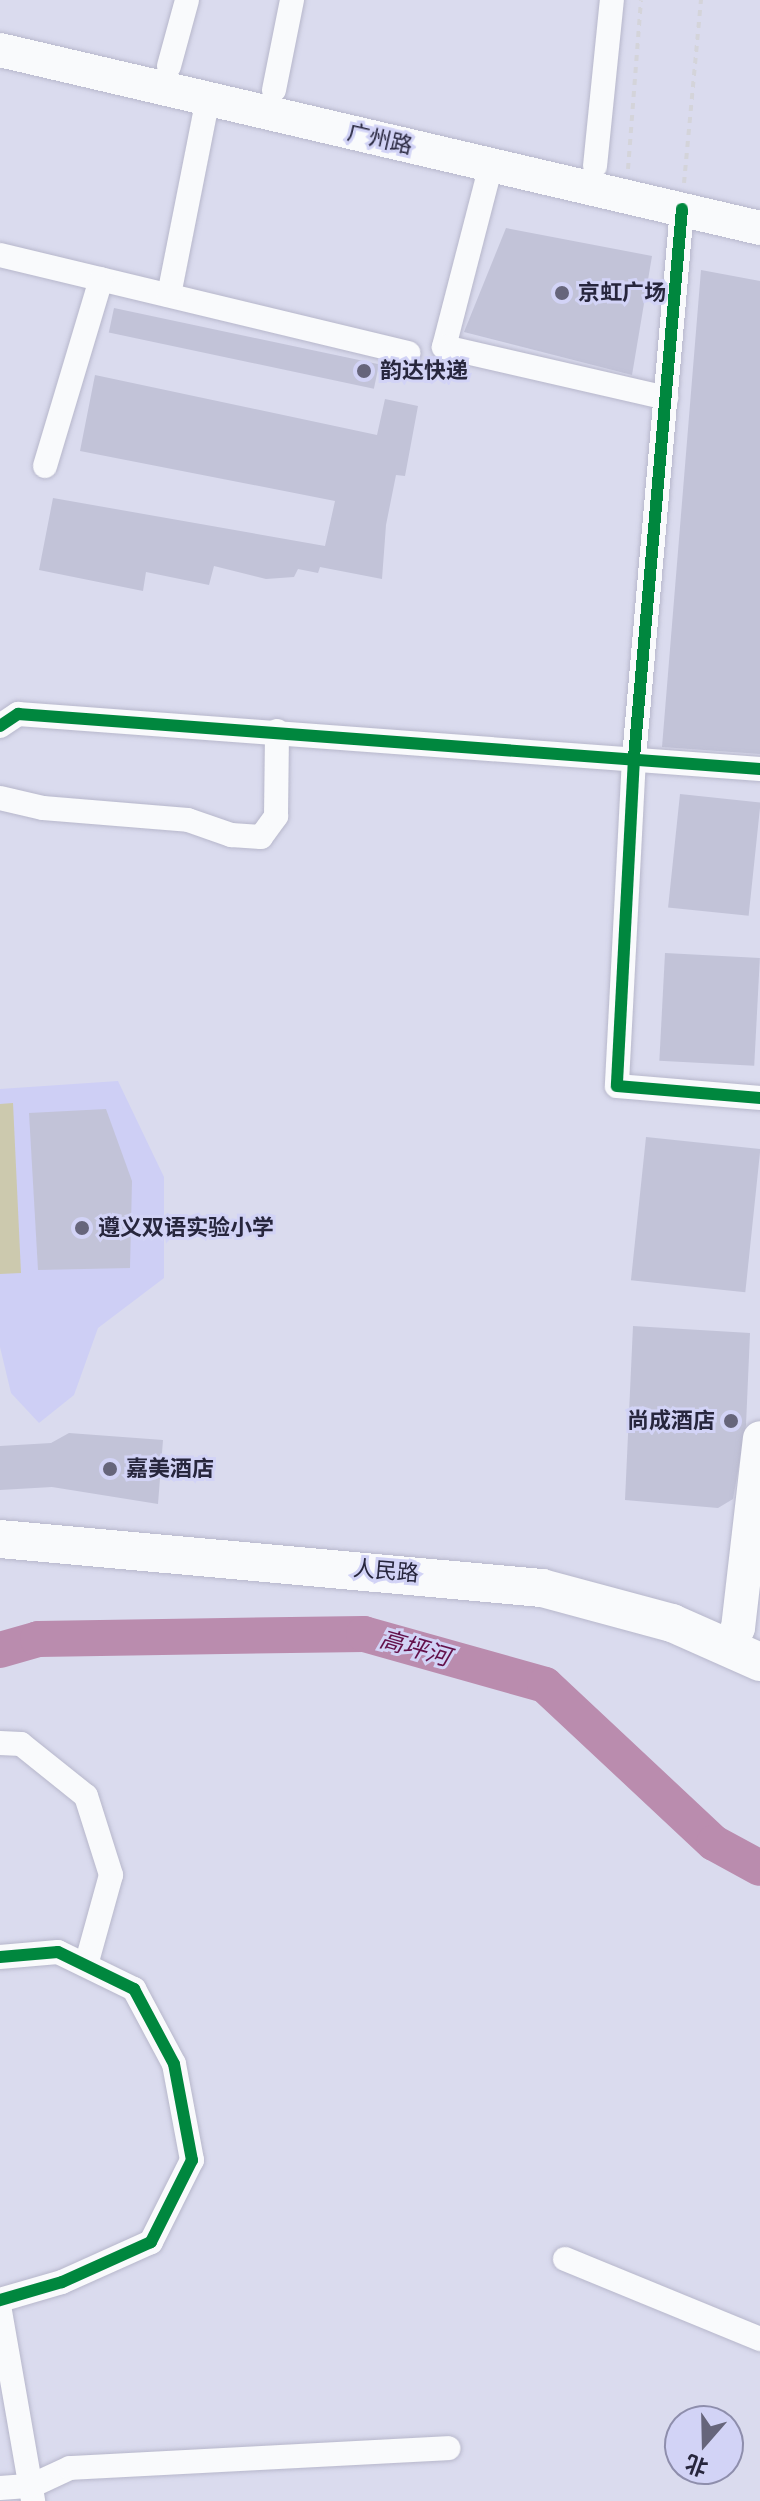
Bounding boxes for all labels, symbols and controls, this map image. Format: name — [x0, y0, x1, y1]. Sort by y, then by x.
street label: 广州路 — [345, 119, 415, 159]
place label: 京虹广场 — [578, 280, 666, 306]
marker: 京虹广场 — [553, 284, 571, 302]
place label: 韵达快递 — [380, 358, 468, 384]
marker: 韵达快递 — [355, 362, 373, 380]
place label: 遵义双语实验小学 — [98, 1215, 274, 1241]
marker: 遵义双语实验小学 — [73, 1219, 91, 1237]
place label: 尚成酒店 — [627, 1408, 715, 1434]
marker: 尚成酒店 — [722, 1412, 740, 1430]
place label: 嘉美酒店 — [126, 1456, 214, 1482]
marker: 嘉美酒店 — [101, 1460, 119, 1478]
street label: 人民路 — [352, 1555, 420, 1587]
water label: 高坪河 — [376, 1624, 454, 1672]
north arrow — [664, 2405, 744, 2485]
text: 北 — [681, 2449, 712, 2483]

